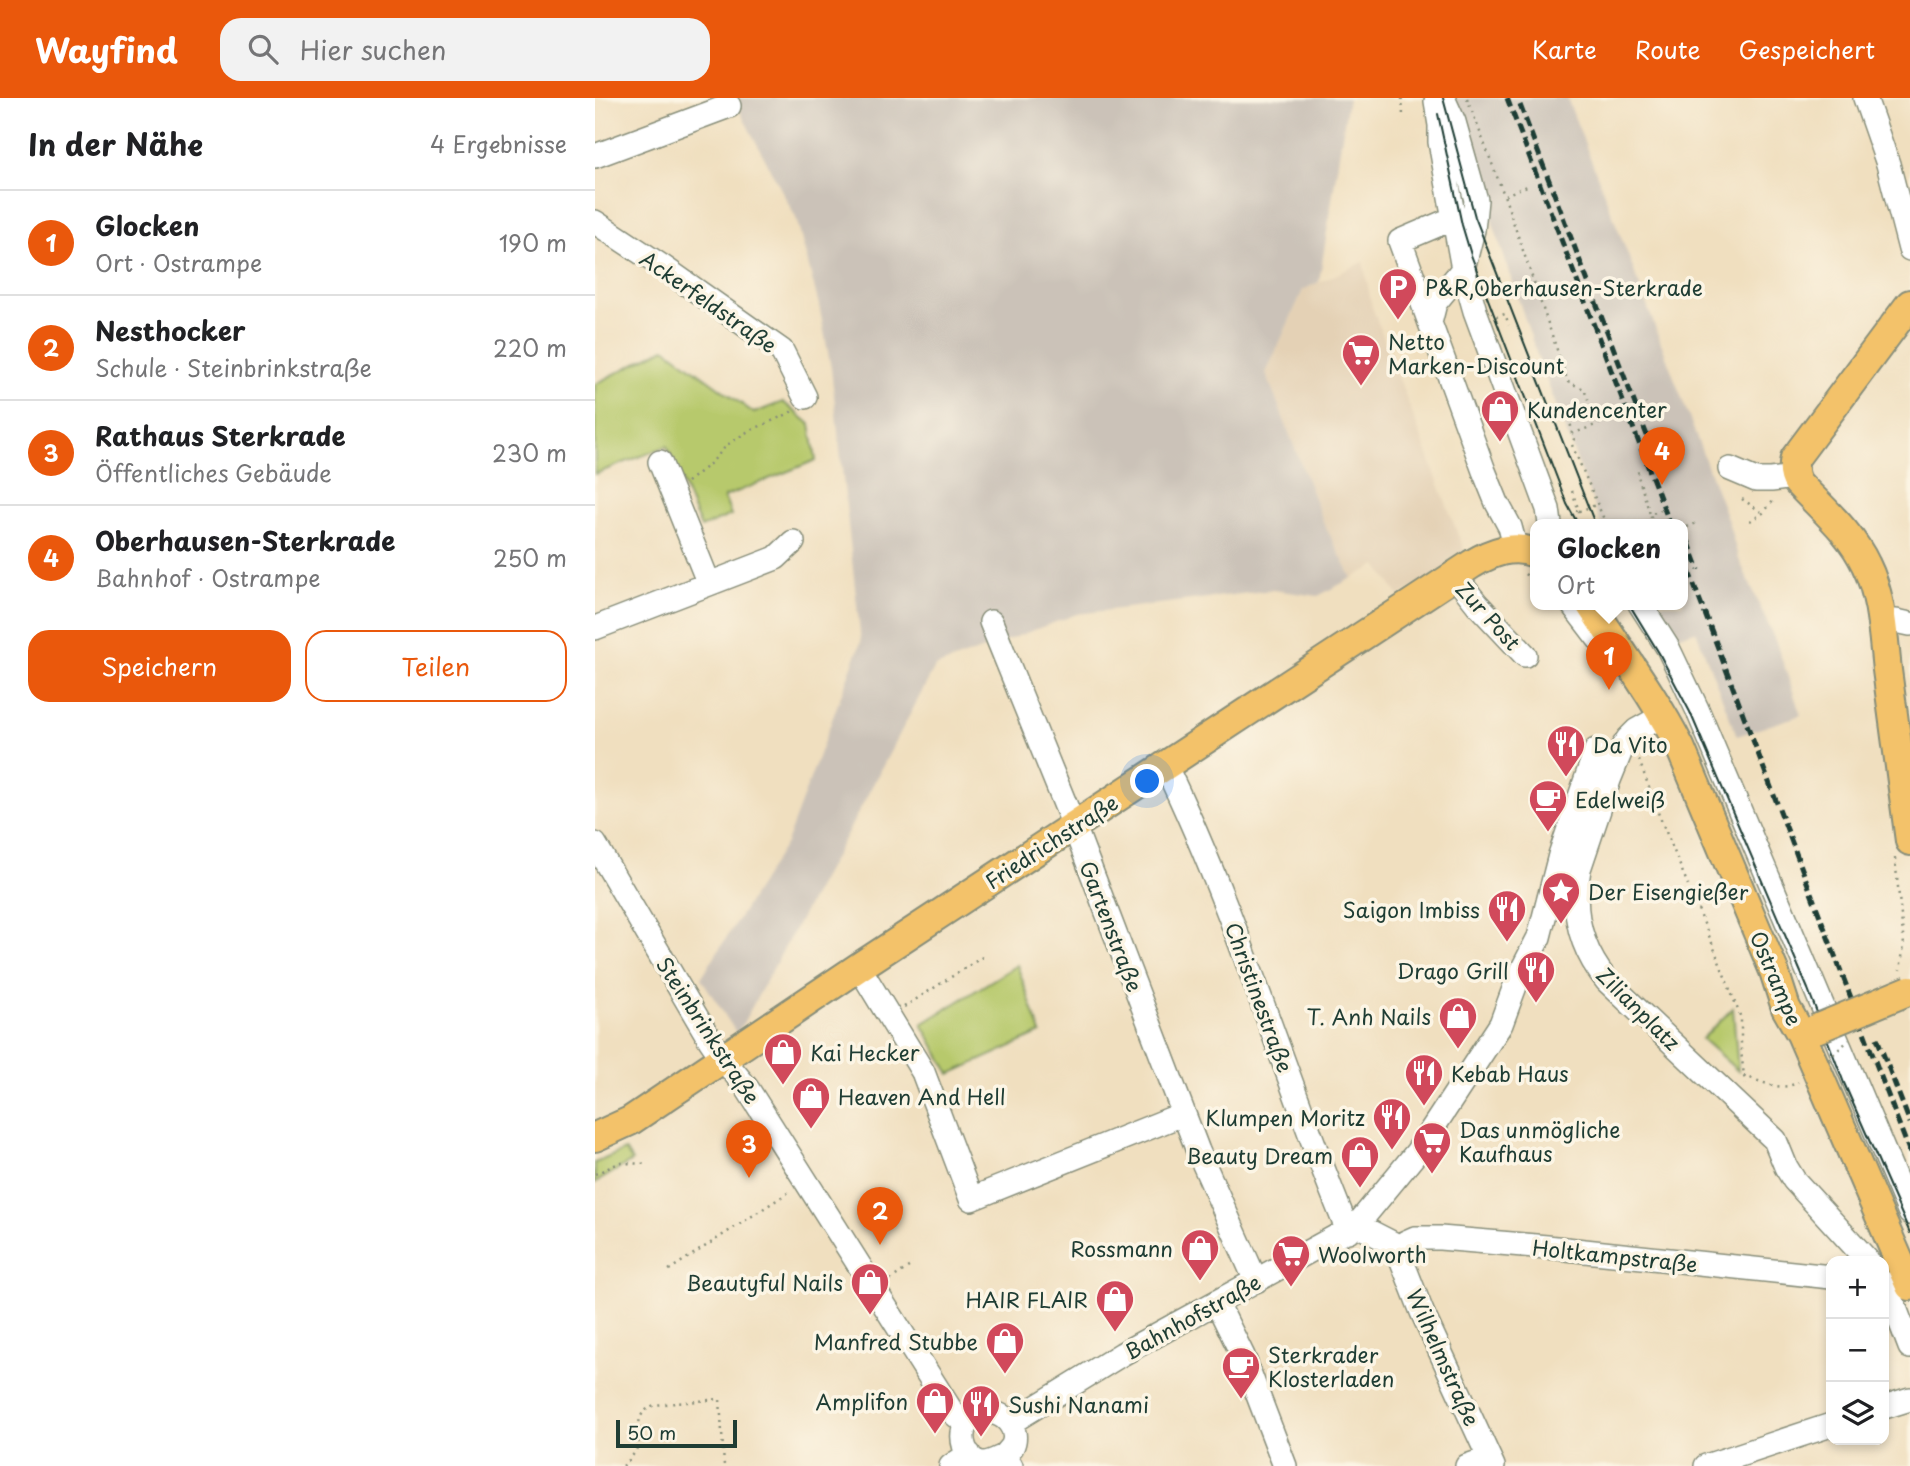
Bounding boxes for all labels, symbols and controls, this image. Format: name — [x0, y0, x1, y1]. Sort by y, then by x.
search box — [220, 18, 710, 81]
text: Wayfind — [35, 24, 178, 74]
icon: search — [244, 30, 282, 68]
text: Hier suchen — [300, 30, 446, 69]
text: Karte — [1532, 31, 1597, 67]
text: Route — [1635, 31, 1701, 67]
text: Gespeichert — [1739, 31, 1875, 67]
text: In der Nähe — [28, 121, 203, 166]
text: 4 Ergebnisse — [430, 126, 567, 161]
text: Glocken — [95, 206, 199, 245]
text: 1 — [46, 225, 57, 260]
text: 190 m — [499, 225, 567, 260]
street label: Ackerfeldstraße — [634, 242, 784, 360]
text: Ort · Ostrampe — [95, 245, 262, 280]
parking icon: P&R,Oberhausen-Sterkrade — [1377, 266, 1419, 321]
place label: P&R,Oberhausen-Sterkrade — [1425, 271, 1703, 303]
text: Nesthocker — [95, 311, 245, 350]
place label: Netto Marken-Discount — [1388, 325, 1564, 381]
text: 2 — [43, 330, 59, 365]
text: 220 m — [493, 330, 567, 365]
supermarket icon: Netto Marken-Discount — [1340, 332, 1382, 387]
text: Schule · Steinbrinkstraße — [95, 350, 372, 385]
shop icon: Kundencenter — [1479, 388, 1521, 443]
place label: Kundencenter — [1527, 393, 1667, 425]
text: Rathaus Sterkrade — [95, 416, 346, 455]
pin: 4 — [1639, 427, 1685, 485]
text: 3 — [43, 435, 59, 470]
text: 230 m — [492, 435, 567, 470]
text: Öffentliches Gebäude — [95, 455, 332, 490]
popup — [1530, 519, 1688, 610]
text: Oberhausen-Sterkrade — [95, 521, 395, 560]
text: Glocken — [1557, 528, 1661, 567]
text: 4 — [43, 540, 59, 575]
text: 250 m — [493, 540, 567, 575]
text: Bahnhof · Ostrampe — [95, 560, 321, 595]
text: Ort — [1557, 567, 1595, 602]
street label: Zur Post — [1449, 573, 1529, 657]
button: Speichern — [28, 630, 291, 702]
button: Teilen — [305, 630, 567, 702]
pin: 1 — [1586, 632, 1632, 690]
restaurant icon: Da Vito — [1545, 723, 1587, 778]
place label: Da Vito — [1593, 728, 1668, 760]
your location — [1130, 764, 1164, 798]
cafe icon: Edelweiß — [1527, 778, 1569, 833]
place label: Edelweiß — [1575, 783, 1665, 815]
street label: Friedrichstraße — [978, 786, 1124, 896]
street label: Gartenstraße — [1072, 856, 1152, 996]
place icon: Der Eisengießer — [1540, 870, 1582, 925]
place label: Der Eisengießer — [1588, 875, 1749, 907]
restaurant icon: Saigon Imbiss — [1486, 888, 1528, 943]
place label: Saigon Imbiss — [1343, 893, 1480, 925]
street label: Christinestraße — [1218, 917, 1302, 1077]
street label: Ostrampe — [1743, 926, 1811, 1030]
restaurant icon: Drago Grill — [1515, 949, 1557, 1004]
street label: Steinbrinkstraße — [649, 950, 769, 1110]
place label: Drago Grill — [1397, 954, 1509, 986]
street label: Zilianplatz — [1590, 959, 1688, 1057]
shop icon: T. Anh Nails — [1437, 995, 1479, 1050]
place label: T. Anh Nails — [1306, 1000, 1431, 1032]
shop icon: Kai Hecker — [762, 1031, 804, 1086]
place label: Kai Hecker — [810, 1036, 920, 1068]
restaurant icon: Kebab Haus — [1403, 1052, 1445, 1107]
place label: Kebab Haus — [1451, 1057, 1569, 1089]
shop icon: Heaven And Hell — [790, 1075, 832, 1130]
place label: Heaven And Hell — [838, 1080, 1006, 1112]
restaurant icon: Klumpen Moritz — [1371, 1096, 1413, 1151]
place label: Klumpen Moritz — [1205, 1101, 1365, 1133]
place label: Das unmögliche Kaufhaus — [1459, 1113, 1620, 1169]
pin: 3 — [726, 1120, 772, 1178]
supermarket icon: Das unmögliche Kaufhaus — [1411, 1120, 1453, 1175]
shop icon: Beauty Dream — [1339, 1134, 1381, 1189]
place label: Beauty Dream — [1186, 1139, 1333, 1171]
pin: 2 — [857, 1187, 903, 1245]
shop icon: Rossmann — [1179, 1227, 1221, 1282]
street label: Holtkampstraße — [1531, 1230, 1699, 1280]
place label: Rossmann — [1071, 1232, 1173, 1264]
supermarket icon: Woolworth — [1270, 1233, 1312, 1288]
place label: Woolworth — [1318, 1238, 1427, 1270]
map controls — [1826, 1256, 1889, 1445]
button: + — [1826, 1256, 1889, 1319]
shop icon: Beautyful Nails — [849, 1261, 891, 1316]
street label: Bahnhofstraße — [1118, 1265, 1266, 1367]
place label: Beautyful Nails — [686, 1266, 843, 1298]
shop icon: HAIR FLAIR — [1094, 1278, 1136, 1333]
place label: HAIR FLAIR — [966, 1283, 1088, 1315]
street label: Wilhelmstraße — [1399, 1283, 1489, 1431]
button: − — [1826, 1319, 1889, 1382]
shop icon: Manfred Stubbe — [984, 1320, 1026, 1375]
place label: Manfred Stubbe — [814, 1325, 978, 1357]
place label: Sterkrader Klosterladen — [1268, 1338, 1394, 1394]
cafe icon: Sterkrader Klosterladen — [1220, 1345, 1262, 1400]
shop icon: Amplifon — [914, 1380, 956, 1435]
button: layers — [1826, 1382, 1889, 1445]
restaurant icon: Sushi Nanami — [960, 1383, 1002, 1438]
place label: Amplifon — [815, 1385, 908, 1417]
place label: Sushi Nanami — [1008, 1388, 1149, 1420]
scale bar — [616, 1417, 737, 1449]
text: 50 m — [627, 1418, 676, 1446]

